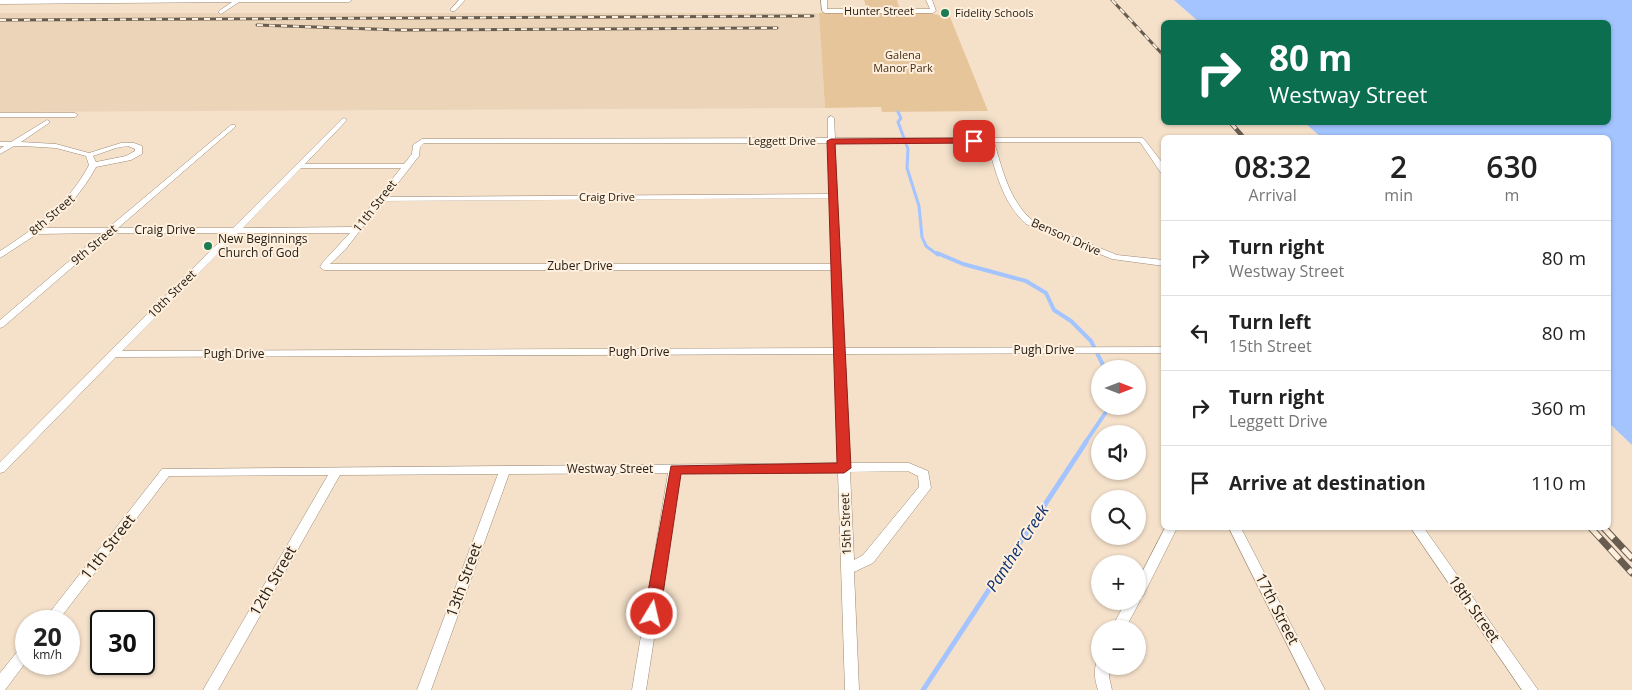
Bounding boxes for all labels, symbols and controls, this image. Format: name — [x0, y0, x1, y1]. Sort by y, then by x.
street label: Hunter Street — [844, 3, 914, 18]
place label: Fidelity Schools — [955, 5, 1034, 20]
marker: Fidelity Schools — [939, 7, 951, 19]
text: 80 m — [1269, 34, 1352, 81]
icon: right — [1186, 40, 1251, 105]
park label: Galena Manor Park — [873, 47, 933, 75]
text: Westway Street — [1269, 79, 1427, 109]
pin — [953, 120, 995, 162]
icon: arrive — [960, 127, 988, 155]
street label: Leggett Drive — [748, 133, 816, 148]
text: 08:32 — [1234, 146, 1311, 187]
text: 2 — [1390, 146, 1407, 187]
text: 630 — [1486, 146, 1538, 187]
street label: 11th Street — [349, 176, 400, 235]
text: Arrival — [1249, 184, 1297, 206]
text: min — [1384, 184, 1413, 206]
text: m — [1505, 184, 1519, 206]
street label: Craig Drive — [579, 189, 635, 204]
street label: 8th Street — [25, 190, 78, 239]
street label: Benson Drive — [1029, 214, 1104, 260]
street label: 9th Street — [67, 220, 120, 269]
street label: Craig Drive — [134, 221, 196, 238]
place label: New Beginnings Church of God — [218, 230, 308, 261]
text: Turn right — [1229, 234, 1324, 260]
marker: New Beginnings Church of God — [202, 240, 214, 252]
icon: right — [1186, 244, 1214, 272]
text: 80 m — [1542, 245, 1586, 271]
street label: Zuber Drive — [547, 257, 613, 274]
text: Westway Street — [1229, 260, 1344, 282]
street label: 10th Street — [144, 266, 200, 322]
text: Turn left — [1229, 309, 1311, 335]
icon: left — [1186, 319, 1214, 347]
text: 80 m — [1542, 320, 1586, 346]
text: 15th Street — [1229, 335, 1312, 357]
street label: Pugh Drive — [1014, 341, 1075, 358]
street label: Pugh Drive — [609, 343, 670, 360]
street label: Pugh Drive — [204, 345, 265, 362]
north arrow — [1091, 360, 1146, 415]
map controls — [1091, 360, 1146, 675]
text: Turn right — [1229, 384, 1324, 410]
icon: right — [1186, 394, 1214, 422]
text: 360 m — [1531, 395, 1586, 421]
text: Leggett Drive — [1229, 410, 1327, 432]
button: sound — [1091, 425, 1146, 480]
street label: Westway Street — [567, 460, 653, 477]
icon: arrive — [1186, 469, 1214, 497]
text: Arrive at destination — [1229, 470, 1426, 496]
text: 110 m — [1531, 470, 1586, 496]
button: search — [1091, 490, 1146, 545]
street label: 15th Street — [836, 493, 855, 555]
water label: Panther Creek — [981, 499, 1054, 596]
street label: 11th Street — [75, 510, 139, 583]
street label: 13th Street — [440, 540, 486, 619]
street label: 12th Street — [244, 542, 300, 619]
button: + — [1091, 555, 1146, 610]
street label: 17th Street — [1251, 569, 1304, 648]
street label: 18th Street — [1444, 571, 1505, 646]
position arrow — [625, 587, 677, 639]
speed limit sign: 30 — [90, 610, 155, 675]
text: 20 — [33, 619, 62, 653]
button: − — [1091, 620, 1146, 675]
text: km/h — [33, 646, 62, 663]

